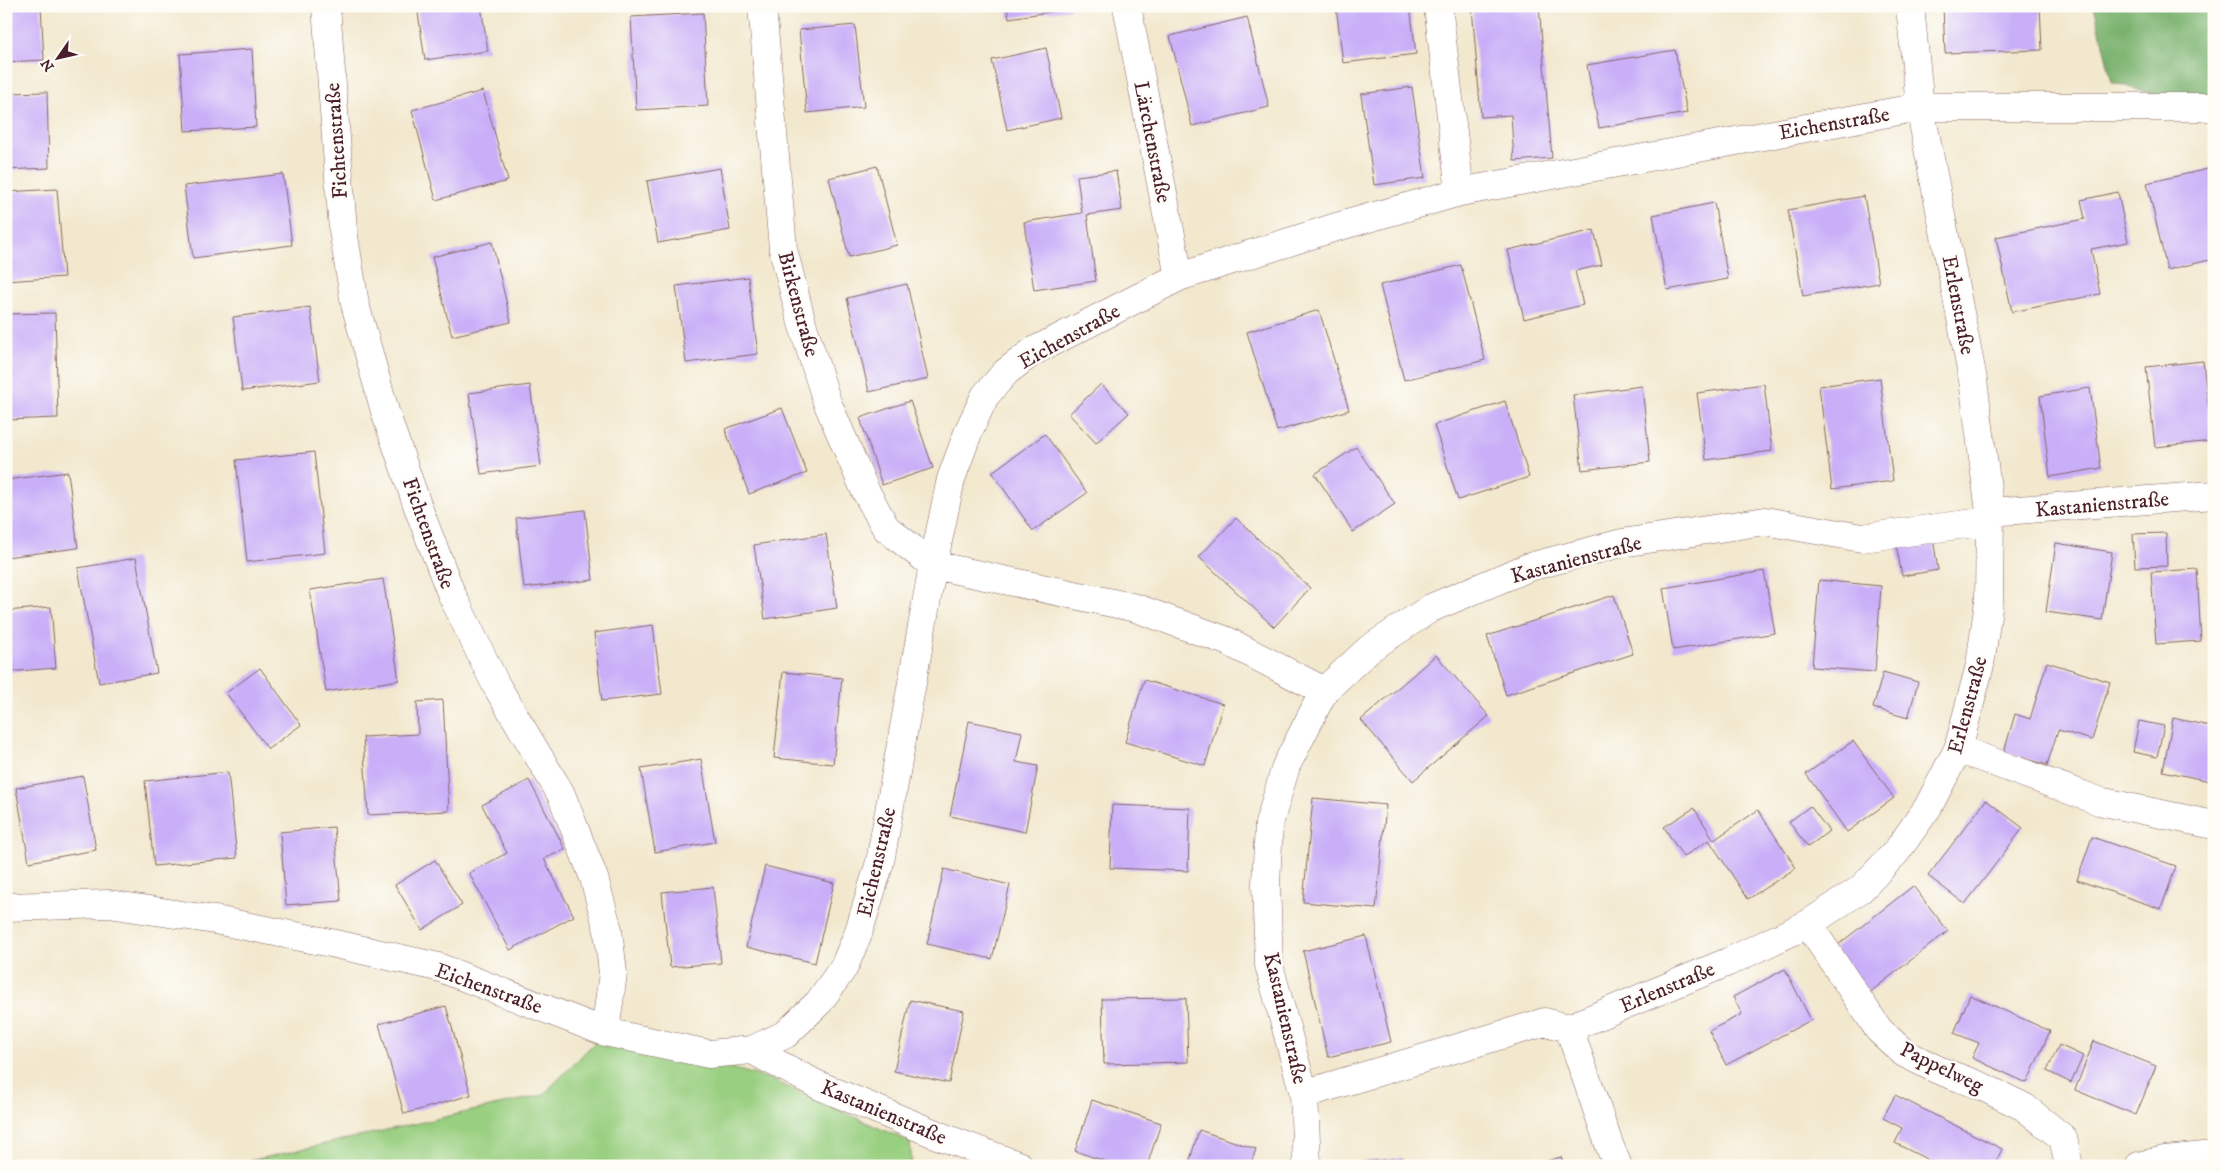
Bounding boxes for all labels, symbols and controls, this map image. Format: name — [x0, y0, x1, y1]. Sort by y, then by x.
north arrow — [32, 32, 82, 82]
text: N — [37, 54, 59, 75]
street label: Lärchenstraße — [1127, 79, 1177, 205]
street label: Fichtenstraße — [320, 82, 354, 200]
street label: Eichenstraße — [1777, 101, 1892, 146]
street label: Birkenstraße — [771, 249, 825, 360]
street label: Erlenstraße — [1936, 253, 1980, 357]
street label: Eichenstraße — [1014, 298, 1125, 375]
street label: Fichtenstraße — [396, 474, 460, 593]
street label: Kastanienstraße — [2034, 486, 2170, 524]
street label: Kastanienstraße — [1508, 530, 1645, 590]
street label: Erlenstraße — [1942, 653, 1994, 757]
street label: Eichenstraße — [852, 805, 902, 920]
street label: Kastanienstraße — [1257, 950, 1313, 1087]
street label: Erlenstraße — [1616, 956, 1719, 1019]
street label: Eichenstraße — [432, 958, 546, 1020]
street label: Pappelweg — [1896, 1037, 1988, 1100]
street label: Kastanienstraße — [817, 1075, 951, 1151]

